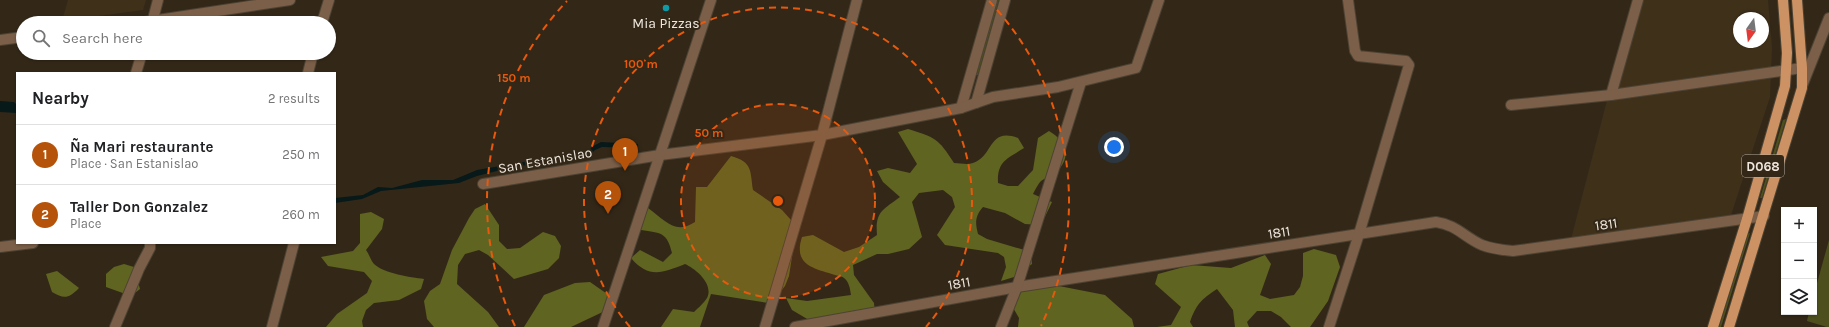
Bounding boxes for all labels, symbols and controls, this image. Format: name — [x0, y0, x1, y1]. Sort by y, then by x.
marker: Mia Pizzas — [661, 3, 671, 13]
north arrow — [1733, 12, 1769, 48]
place label: Mia Pizzas — [632, 15, 700, 32]
search box — [16, 16, 336, 60]
icon: search — [30, 27, 52, 49]
text: Search here — [62, 29, 143, 47]
text: 100 m — [624, 57, 658, 71]
text: 150 m — [497, 71, 531, 85]
text: Nearby — [32, 88, 89, 108]
text: 2 results — [268, 91, 320, 106]
text: 50 m — [695, 126, 724, 140]
your location — [1104, 137, 1124, 157]
text: Ña Mari restaurante — [70, 138, 214, 156]
pin: 1 — [612, 138, 638, 171]
street label: San Estanislao — [497, 144, 594, 177]
text: 1 — [43, 147, 47, 162]
text: 250 m — [282, 147, 320, 162]
road number: D068 — [1742, 155, 1784, 177]
text: Place · San Estanislao — [70, 156, 198, 171]
pin: 2 — [595, 181, 621, 214]
centre of rings — [771, 194, 785, 208]
text: Taller Don Gonzalez — [70, 198, 208, 216]
text: 2 — [41, 207, 49, 222]
text: 260 m — [282, 207, 320, 222]
map controls — [1781, 207, 1817, 315]
button: + — [1781, 207, 1817, 243]
street label: 1811 — [1594, 215, 1618, 234]
text: Place — [70, 216, 101, 231]
street label: 1811 — [1267, 222, 1292, 243]
button: − — [1781, 243, 1817, 279]
street label: 1811 — [947, 273, 972, 294]
button: layers — [1781, 279, 1817, 315]

